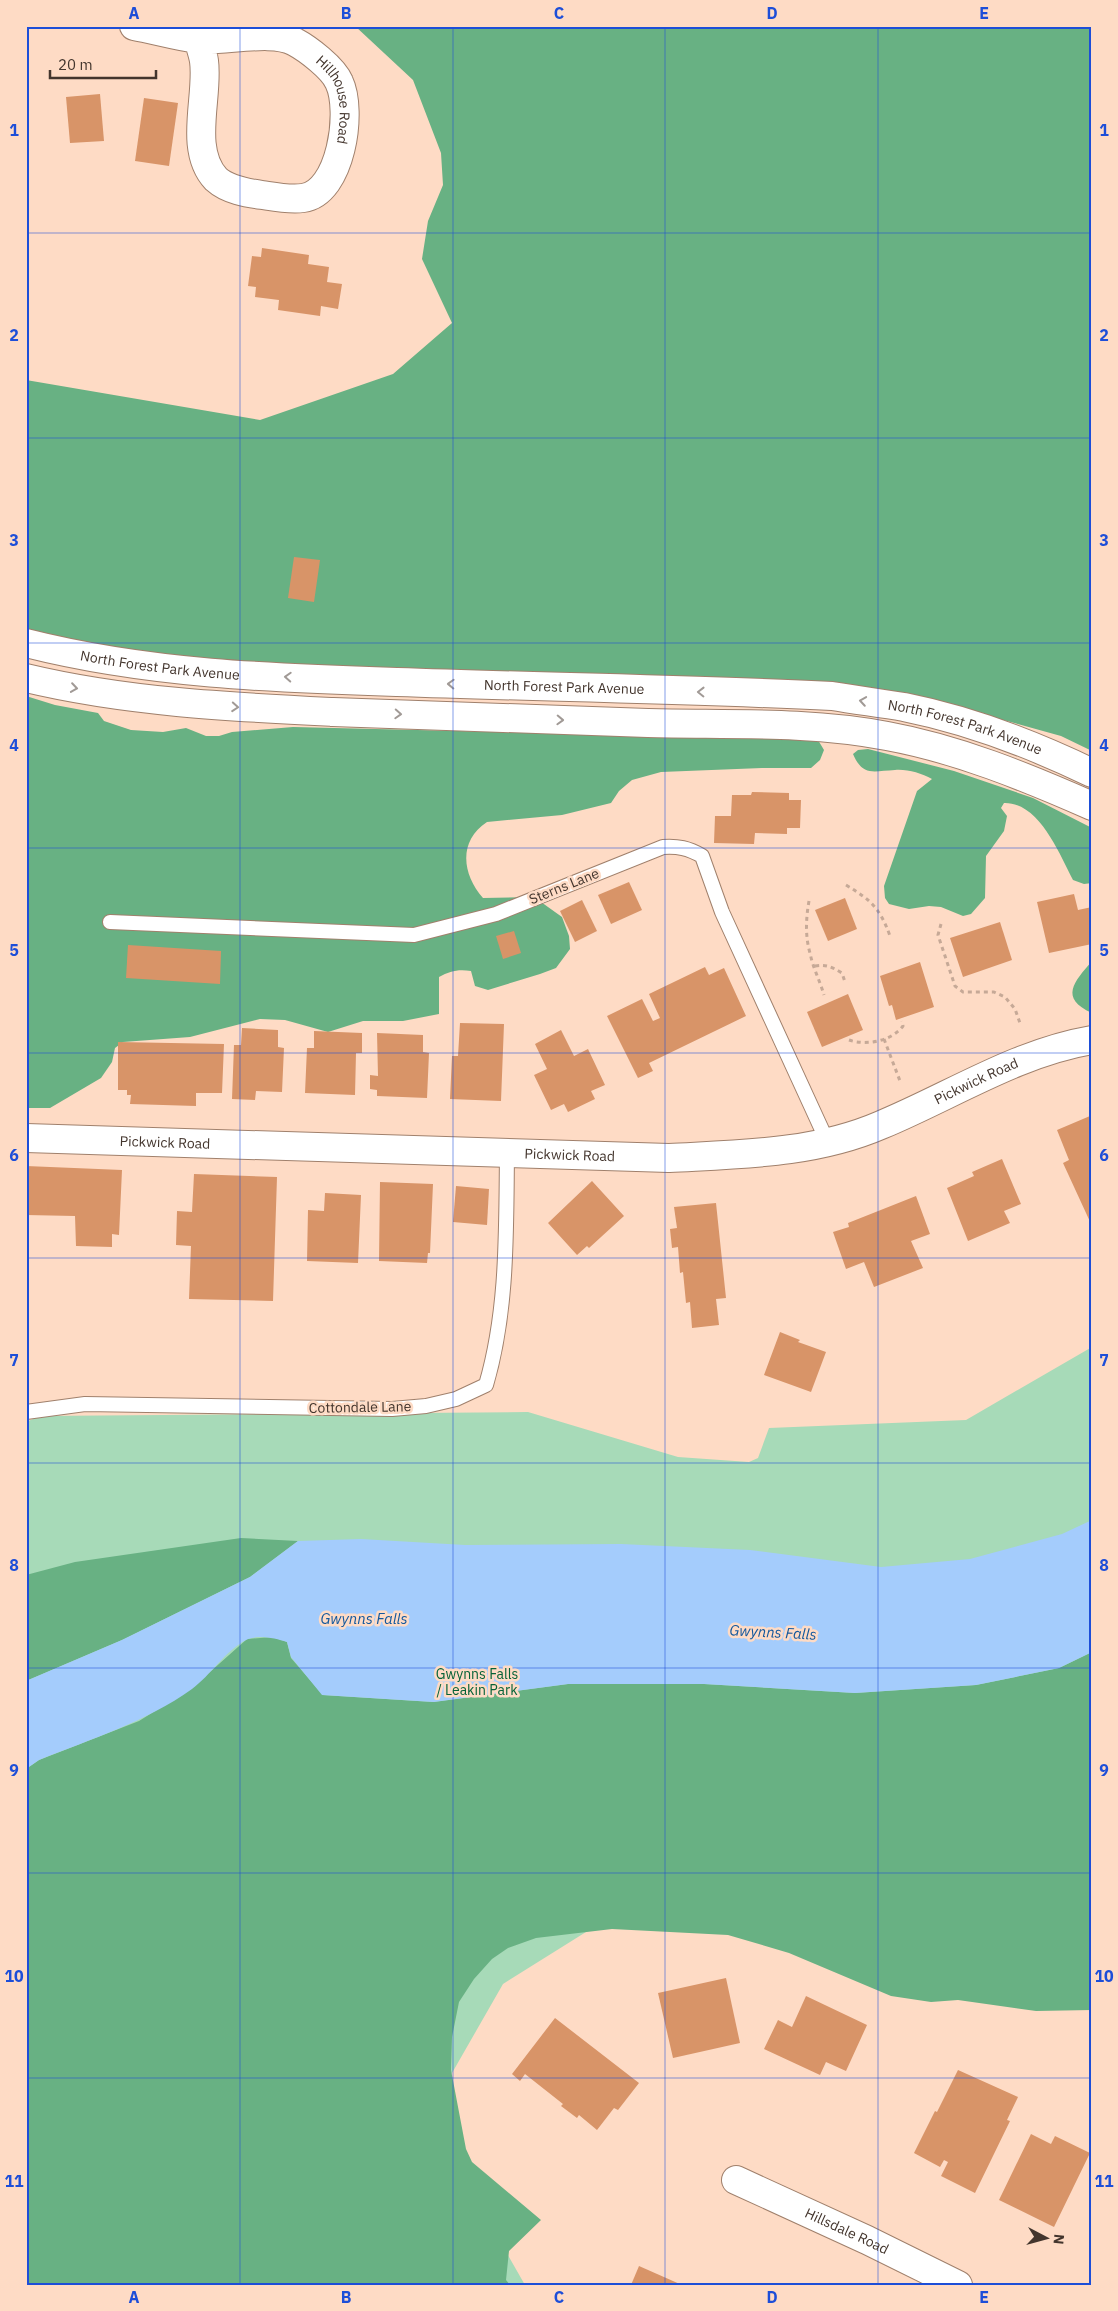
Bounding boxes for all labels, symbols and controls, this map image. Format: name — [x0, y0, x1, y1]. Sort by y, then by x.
text: A — [129, 3, 140, 23]
text: B — [341, 3, 352, 23]
text: C — [554, 3, 564, 23]
text: D — [766, 3, 778, 23]
text: E — [979, 3, 989, 23]
scale bar — [50, 48, 156, 80]
street label: Hillhouse Road — [312, 51, 354, 146]
text: 20 m — [58, 55, 93, 74]
text: 1 — [9, 120, 19, 140]
text: 1 — [1099, 120, 1109, 140]
text: 2 — [9, 325, 19, 345]
text: 2 — [1099, 325, 1109, 345]
text: 3 — [9, 530, 19, 550]
text: 3 — [1099, 530, 1109, 550]
street label: North Forest Park Avenue — [79, 646, 241, 684]
one-way arrow — [284, 672, 292, 683]
street label: North Forest Park Avenue — [484, 676, 645, 698]
one-way arrow — [447, 678, 455, 689]
one-way arrow — [70, 682, 78, 692]
one-way arrow — [696, 687, 704, 697]
one-way arrow — [858, 696, 866, 707]
street label: North Forest Park Avenue — [887, 696, 1045, 759]
one-way arrow — [232, 701, 240, 712]
one-way arrow — [394, 709, 402, 720]
one-way arrow — [556, 715, 564, 726]
text: 4 — [9, 735, 19, 755]
text: 4 — [1099, 735, 1109, 755]
street label: Sterns Lane — [526, 864, 602, 908]
text: 5 — [9, 940, 19, 960]
text: 5 — [1099, 940, 1109, 960]
street label: Pickwick Road — [931, 1054, 1021, 1108]
street label: Pickwick Road — [119, 1132, 211, 1153]
text: 6 — [9, 1145, 19, 1165]
street label: Pickwick Road — [524, 1145, 615, 1165]
text: 6 — [1099, 1145, 1109, 1165]
text: 7 — [9, 1350, 19, 1370]
text: 7 — [1099, 1350, 1109, 1370]
street label: Cottondale Lane — [309, 1397, 412, 1417]
text: 8 — [9, 1555, 19, 1575]
text: 8 — [1099, 1555, 1109, 1575]
water label: Gwynns Falls — [320, 1609, 408, 1628]
water label: Gwynns Falls — [729, 1620, 817, 1644]
park label: Gwynns Falls / Leakin Park — [436, 1665, 518, 1699]
text: 9 — [9, 1760, 19, 1780]
text: 9 — [1099, 1760, 1109, 1780]
text: 10 — [4, 1966, 24, 1986]
text: 10 — [1094, 1966, 1114, 1986]
text: 11 — [4, 2171, 24, 2191]
text: 11 — [1094, 2171, 1114, 2191]
street label: Hillsdale Road — [802, 2204, 892, 2258]
north arrow — [1020, 2214, 1070, 2264]
text: N — [1049, 2233, 1068, 2245]
text: A — [129, 2287, 140, 2307]
text: B — [341, 2287, 352, 2307]
text: C — [554, 2287, 564, 2307]
text: D — [766, 2287, 778, 2307]
text: E — [979, 2287, 989, 2307]

